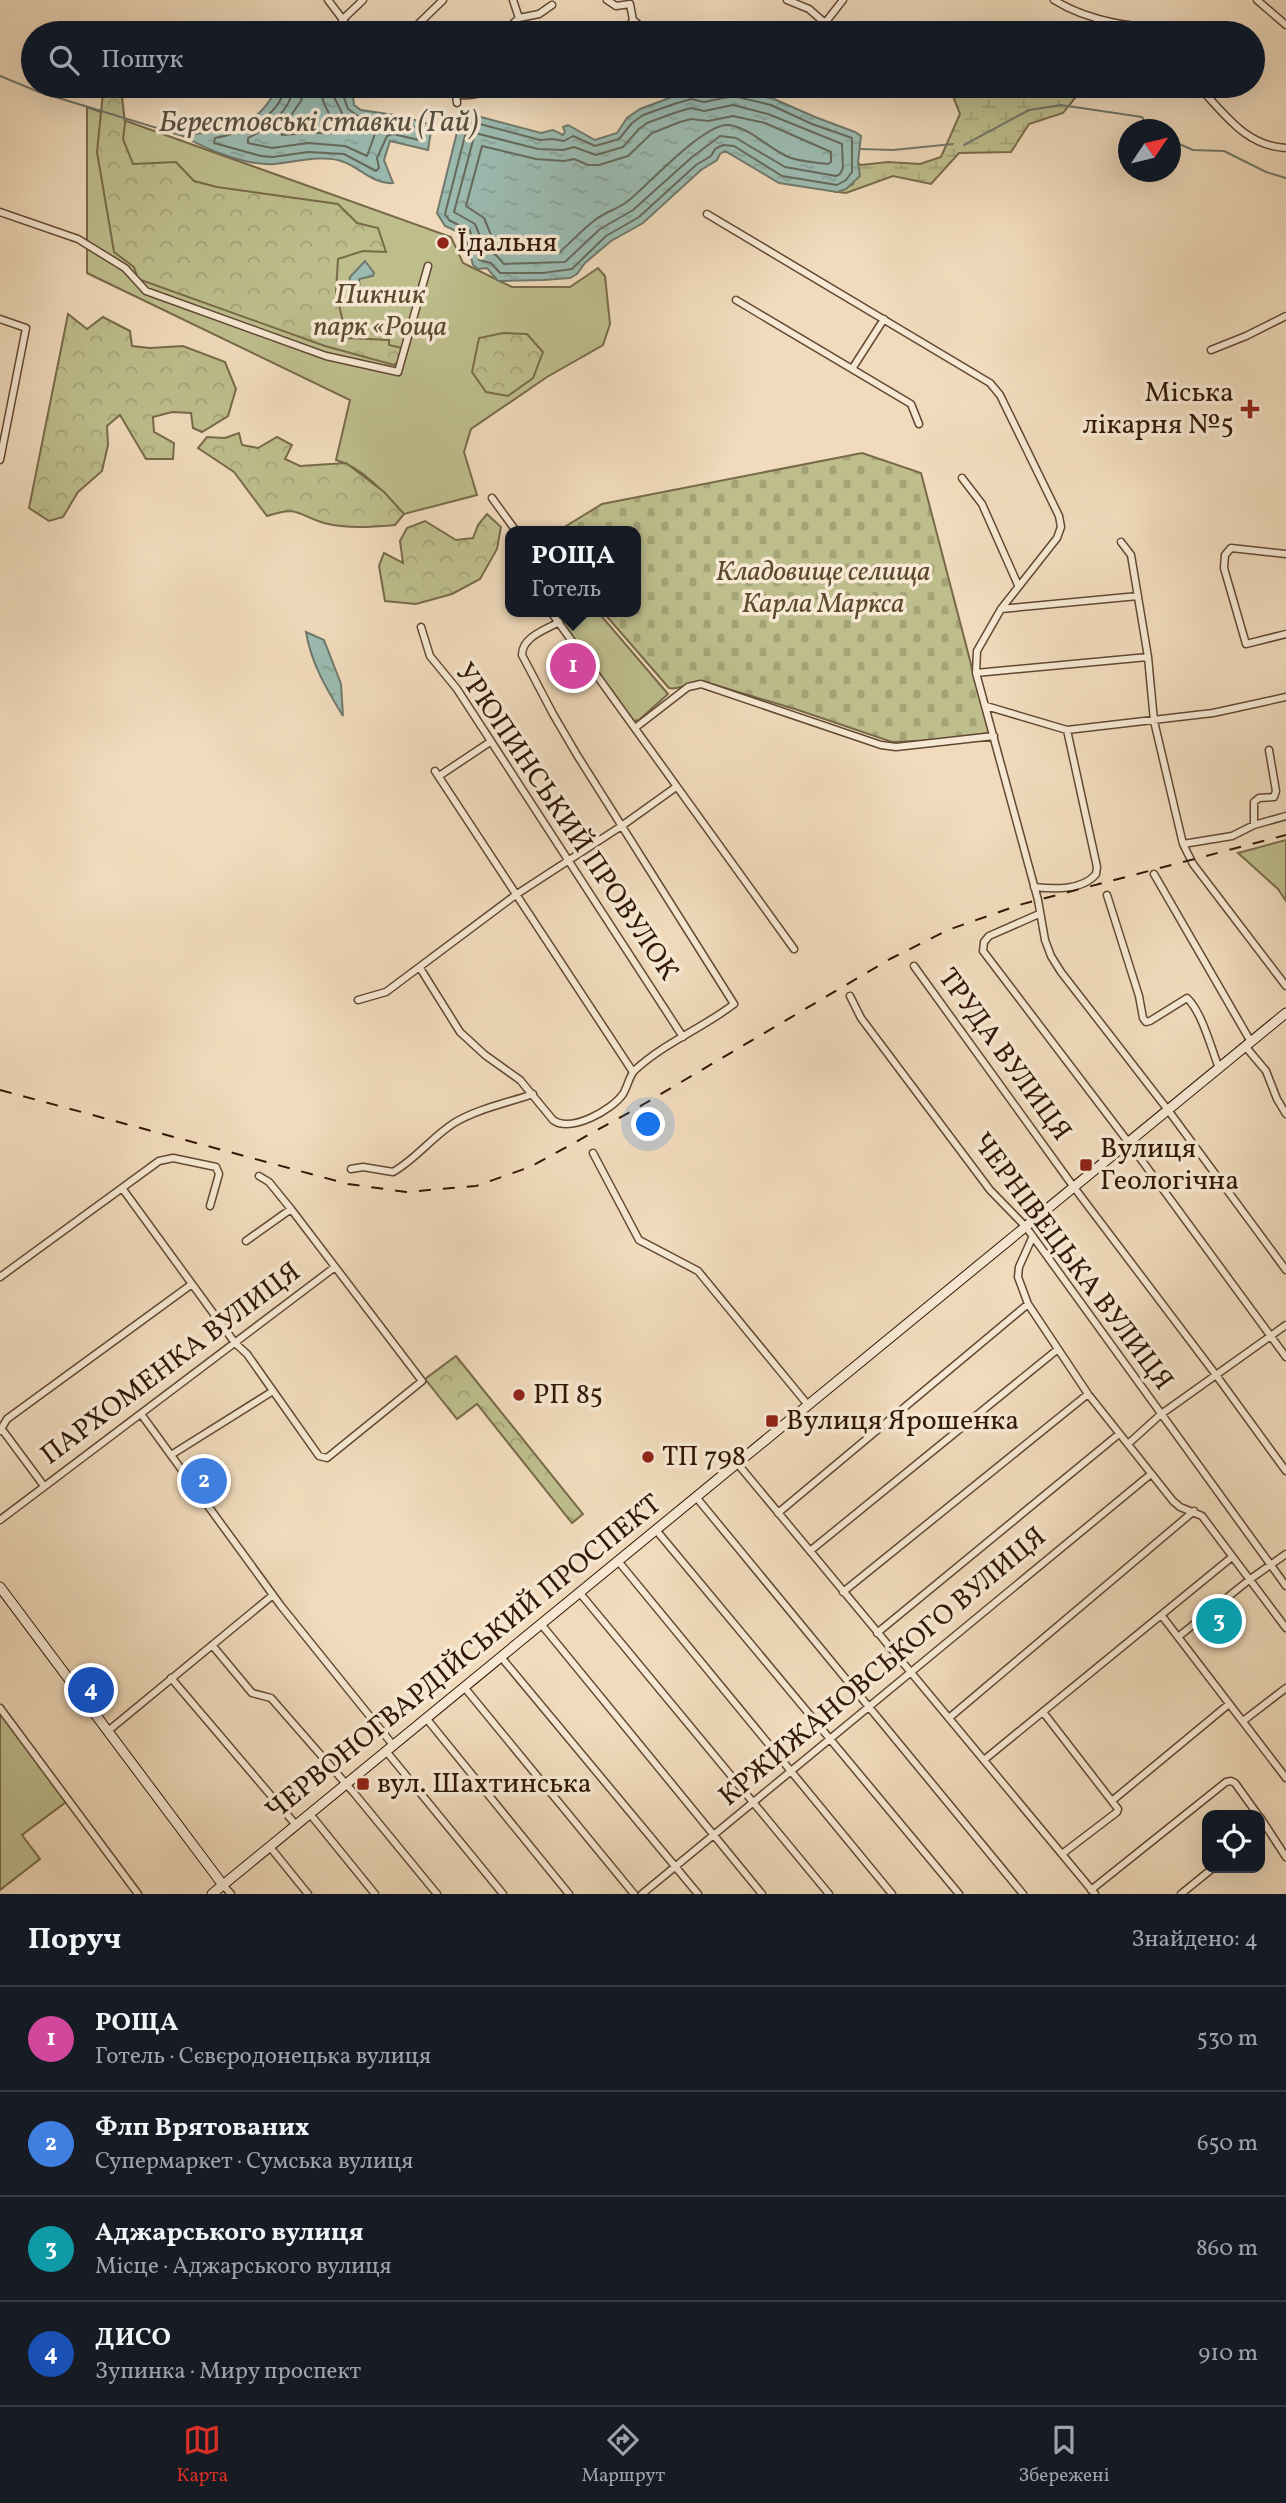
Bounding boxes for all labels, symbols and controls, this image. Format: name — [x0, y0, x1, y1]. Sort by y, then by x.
search box — [21, 21, 1265, 98]
icon: search — [45, 41, 83, 79]
text: Пошук — [101, 42, 183, 78]
water label: Берестовські ставки (Гай) — [159, 102, 479, 144]
north arrow — [1118, 119, 1181, 182]
place label: Їдальня — [457, 224, 557, 263]
marker: Їдальня — [435, 235, 451, 251]
park label: Пикник парк «Роща — [313, 276, 447, 347]
place label: Міська лікарня №5 — [1083, 374, 1234, 445]
marker: Міська лікарня №5 — [1240, 399, 1260, 419]
popup — [505, 526, 641, 617]
text: РОЩА — [531, 538, 615, 574]
park label: Кладовище селища Карла Маркса — [716, 553, 930, 624]
text: Готель — [531, 574, 601, 606]
pin: 1 — [550, 640, 596, 692]
street label: УРЮПИНСЬКИЙ ПРОВУЛОК — [445, 655, 687, 989]
street label: ТРУДА ВУЛИЦЯ — [928, 961, 1080, 1149]
your location — [631, 1107, 665, 1141]
street label: ЧЕРНІВЕЦЬКА ВУЛИЦЯ — [962, 1125, 1182, 1399]
place label: Вулиця Геологічна — [1100, 1130, 1239, 1201]
marker: Вулиця Геологічна — [1078, 1157, 1094, 1173]
street label: ПАРХОМЕНКА ВУЛИЦЯ — [33, 1253, 309, 1475]
place label: РП 85 — [533, 1376, 603, 1415]
marker: РП 85 — [511, 1387, 527, 1403]
place label: Вулиця Ярошенка — [786, 1402, 1019, 1441]
marker: Вулиця Ярошенка — [764, 1413, 780, 1429]
place label: ТП 798 — [662, 1438, 746, 1477]
marker: ТП 798 — [640, 1449, 656, 1465]
pin: 2 — [181, 1455, 227, 1507]
street label: ЧЕРВОНОГВАРДІЙСЬКИЙ ПРОСПЕКТ — [258, 1486, 670, 1830]
street label: КРЖИЖАНОВСЬКОГО ВУЛИЦЯ — [711, 1518, 1055, 1816]
pin: 3 — [1196, 1595, 1242, 1647]
pin: 4 — [68, 1664, 114, 1716]
place label: вул. Шахтинська — [377, 1765, 592, 1804]
marker: вул. Шахтинська — [355, 1776, 371, 1792]
map controls — [1202, 1810, 1265, 1873]
button: locate — [1202, 1810, 1265, 1873]
text: Поруч — [28, 1919, 121, 1961]
text: Знайдено: 4 — [1131, 1924, 1258, 1956]
text: РОЩА — [95, 2005, 178, 2041]
text: 1 — [46, 2023, 56, 2055]
text: 530 m — [1197, 2023, 1258, 2055]
text: Готель · Сєвєродонецька вулиця — [95, 2041, 431, 2073]
text: Флп Врятованих — [95, 2110, 310, 2146]
text: 2 — [45, 2128, 57, 2160]
text: 650 m — [1197, 2128, 1258, 2160]
text: Супермаркет · Сумська вулиця — [95, 2146, 413, 2178]
text: Аджарського вулиця — [95, 2215, 364, 2251]
text: 3 — [45, 2233, 57, 2265]
text: 860 m — [1196, 2233, 1258, 2265]
text: Місце · Аджарського вулиця — [95, 2251, 391, 2283]
text: ДИСО — [95, 2320, 171, 2356]
text: 4 — [44, 2338, 58, 2370]
text: 910 m — [1198, 2338, 1258, 2370]
text: Зупинка · Миру проспект — [95, 2356, 361, 2388]
tab: Карта — [177, 2421, 228, 2489]
tab: Маршрут — [581, 2421, 665, 2489]
tab: Збережені — [1018, 2421, 1109, 2489]

